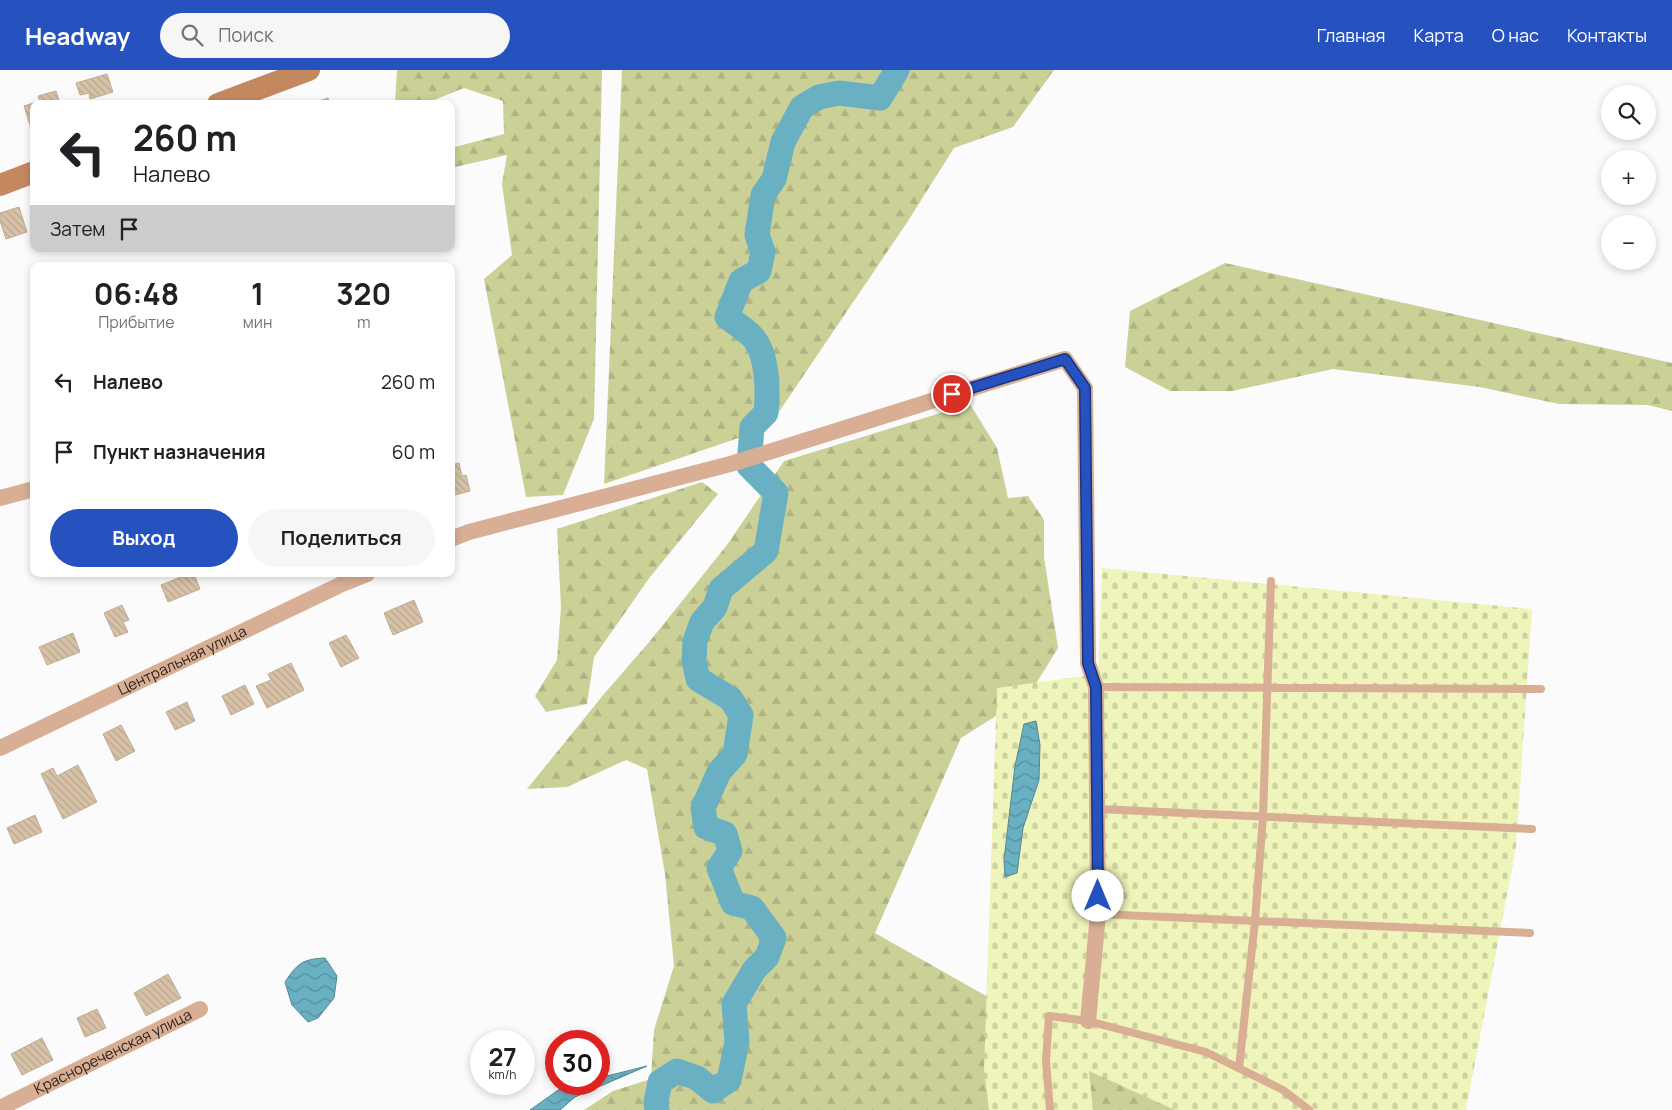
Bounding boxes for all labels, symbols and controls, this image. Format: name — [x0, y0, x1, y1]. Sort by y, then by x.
search box — [160, 13, 510, 58]
text: Headway — [25, 19, 130, 52]
icon: search — [178, 21, 206, 49]
text: Поиск — [218, 22, 273, 48]
text: Главная — [1317, 23, 1386, 47]
text: Карта — [1414, 23, 1464, 47]
text: О нас — [1492, 23, 1539, 47]
text: Контакты — [1567, 23, 1647, 47]
map controls — [1601, 85, 1656, 270]
button: search — [1601, 85, 1656, 140]
text: 260 m — [133, 114, 237, 162]
icon: left — [50, 120, 115, 185]
button: + — [1601, 150, 1656, 205]
text: Налево — [133, 159, 211, 189]
icon: arrive — [115, 215, 143, 243]
button: − — [1601, 215, 1656, 270]
text: Затем — [50, 216, 105, 242]
text: 06:48 — [94, 273, 179, 314]
text: 1 — [251, 273, 264, 314]
text: 320 — [336, 273, 391, 314]
text: Прибытие — [98, 311, 175, 333]
text: мин — [243, 311, 272, 333]
text: m — [357, 311, 370, 333]
icon: left — [50, 368, 78, 396]
text: Налево — [93, 369, 163, 395]
text: 260 m — [381, 369, 435, 395]
pin — [931, 373, 973, 415]
icon: arrive — [938, 380, 966, 408]
icon: arrive — [50, 438, 78, 466]
text: Пункт назначения — [93, 439, 266, 465]
text: 60 m — [392, 439, 435, 465]
button: Выход — [50, 509, 238, 567]
button: Поделиться — [248, 509, 435, 567]
street label: Центральная улица — [114, 620, 250, 700]
position arrow — [1071, 869, 1123, 921]
street label: Краснореченская улица — [30, 1004, 195, 1100]
speed limit sign: 30 — [545, 1030, 610, 1095]
text: 27 — [488, 1039, 517, 1074]
text: km/h — [489, 1066, 516, 1083]

